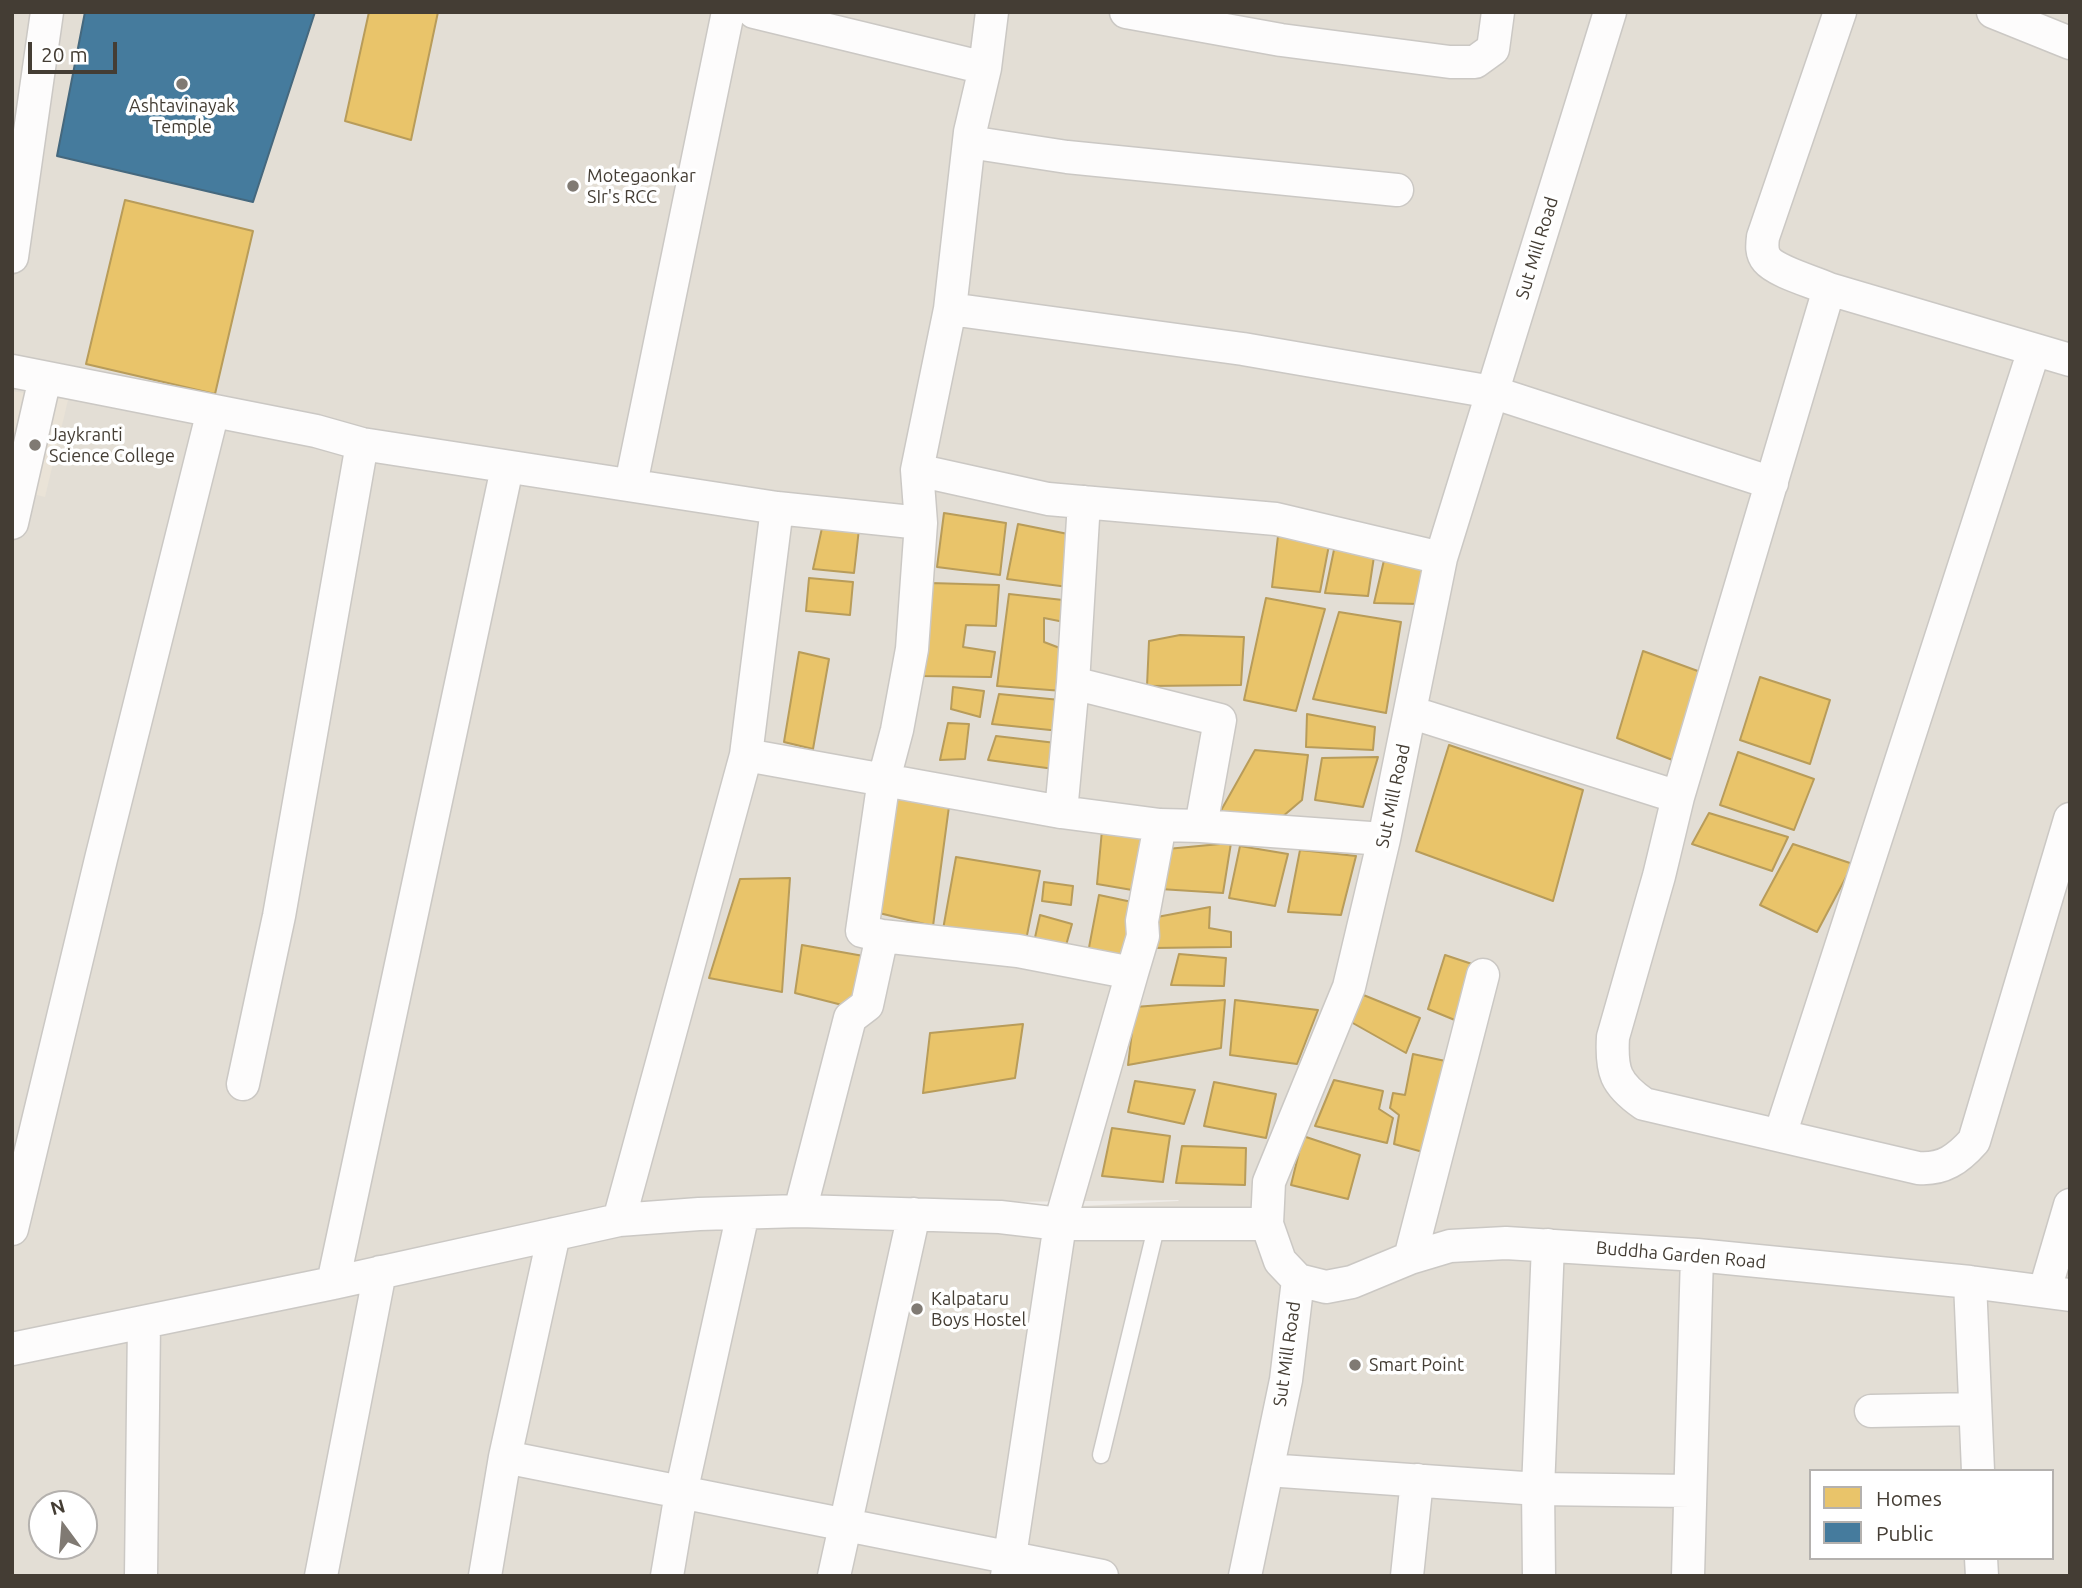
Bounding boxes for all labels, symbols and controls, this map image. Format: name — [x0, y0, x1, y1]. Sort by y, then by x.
scale bar — [32, 28, 121, 72]
text: 20 m — [41, 42, 88, 66]
marker: Ashtavinayak Temple — [174, 76, 190, 92]
place label: Ashtavinayak Temple — [129, 95, 235, 138]
place label: Motegaonkar SIr's RCC — [587, 165, 696, 208]
marker: Motegaonkar SIr's RCC — [565, 178, 581, 194]
street label: Sut Mill Road — [1511, 194, 1563, 302]
place label: Jaykranti Science College — [49, 424, 175, 466]
marker: Jaykranti Science College — [27, 437, 43, 453]
street label: Sut Mill Road — [1371, 742, 1415, 850]
street label: Buddha Garden Road — [1595, 1237, 1767, 1273]
place label: Kalpataru Boys Hostel — [931, 1288, 1026, 1330]
street label: Sut Mill Road — [1269, 1300, 1305, 1408]
marker: Kalpataru Boys Hostel — [909, 1301, 925, 1317]
place label: Smart Point — [1369, 1354, 1464, 1376]
marker: Smart Point — [1347, 1357, 1363, 1373]
legend — [1809, 1469, 2054, 1560]
text: Homes — [1876, 1486, 1942, 1510]
north arrow — [28, 1490, 98, 1560]
text: N — [48, 1494, 68, 1519]
text: Public — [1876, 1521, 1933, 1545]

